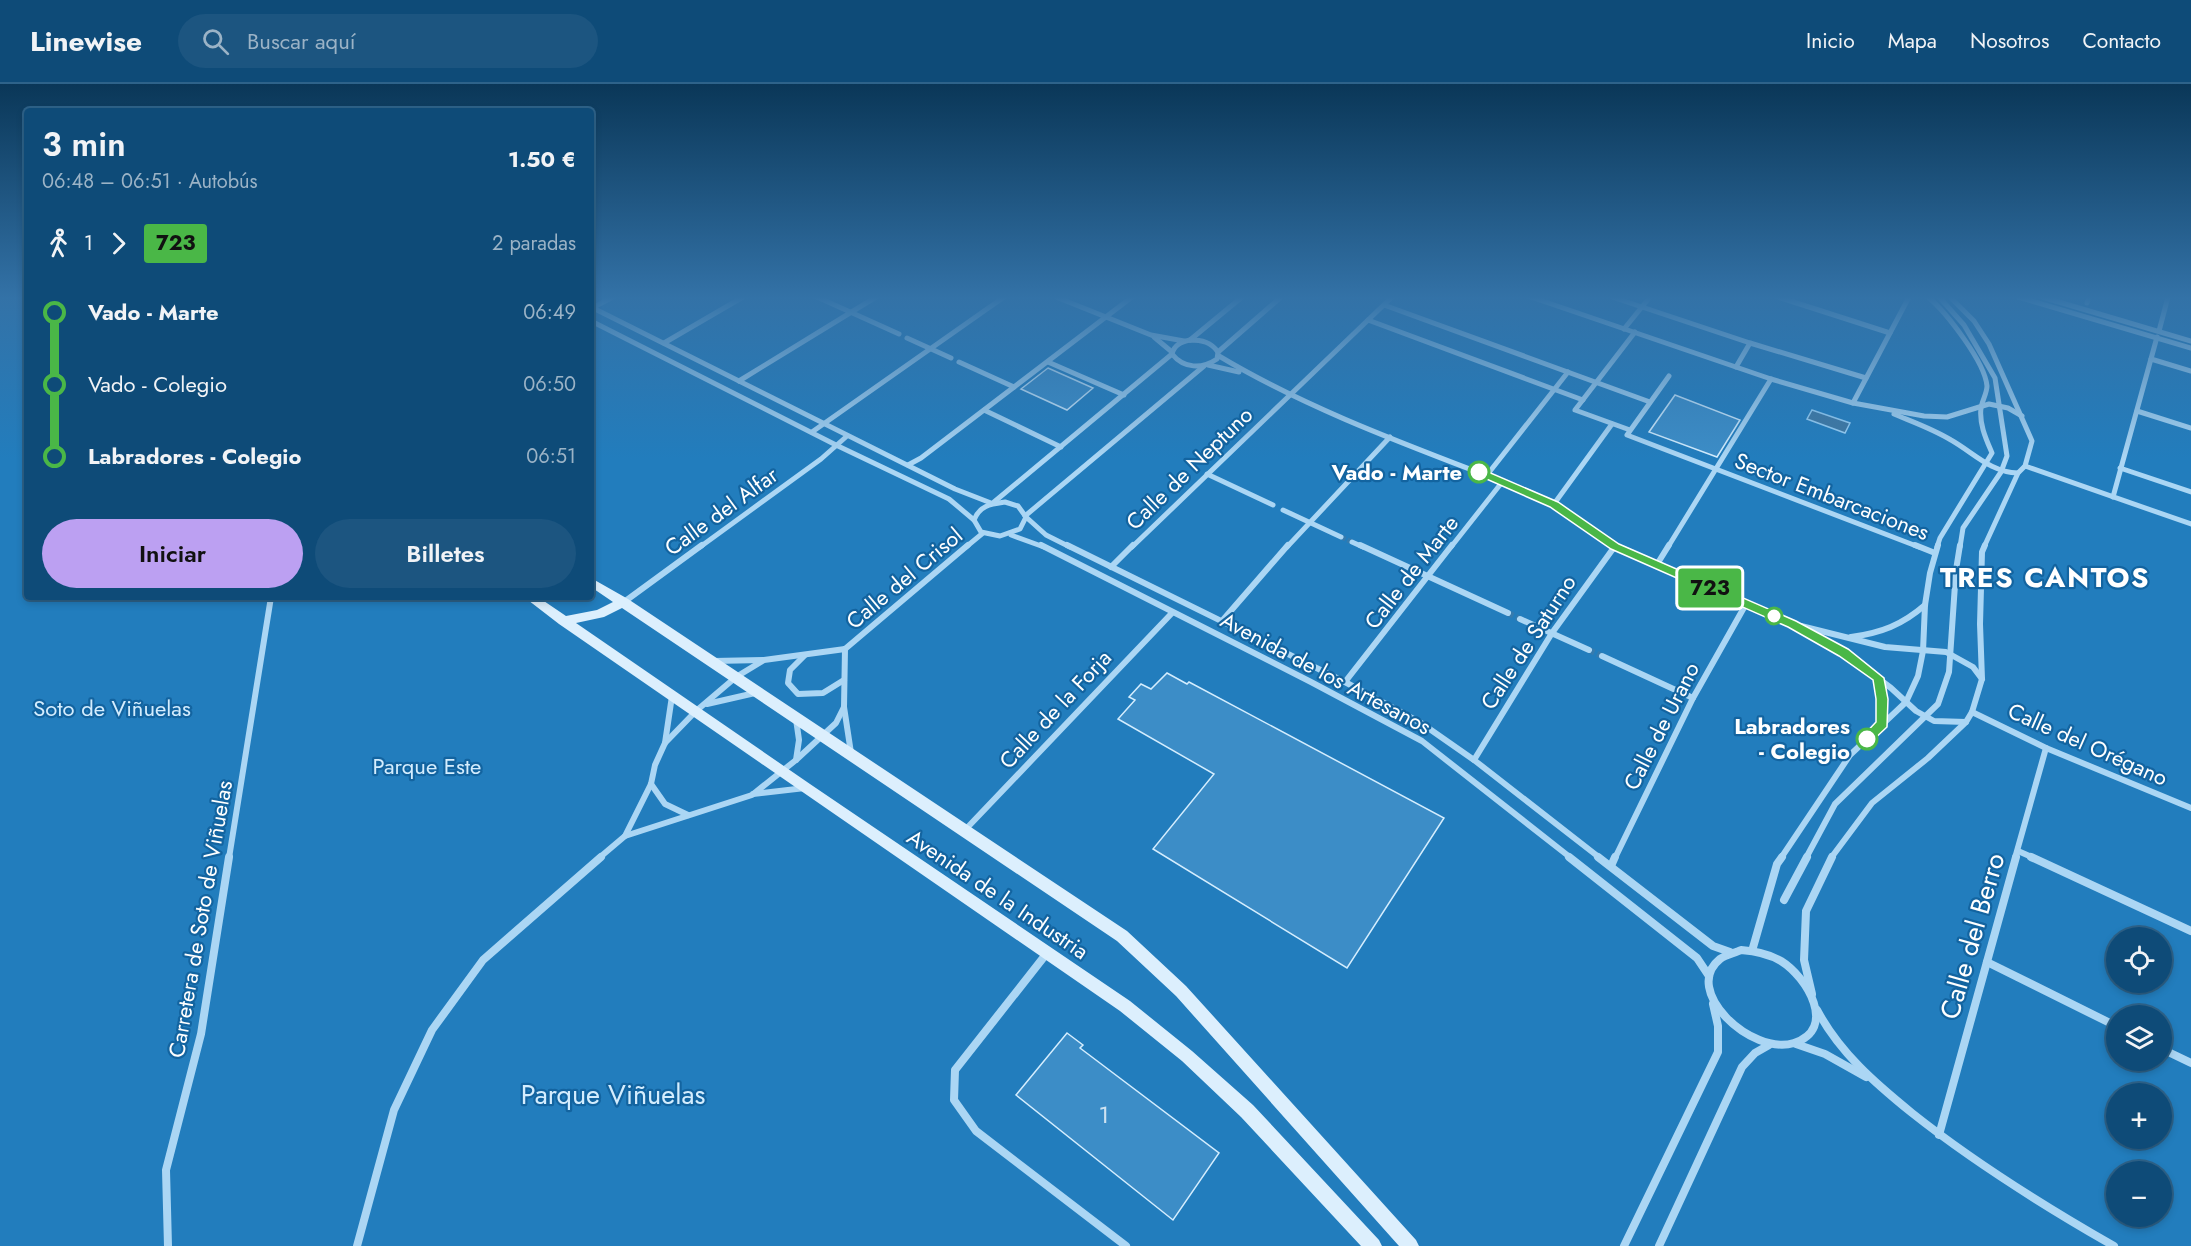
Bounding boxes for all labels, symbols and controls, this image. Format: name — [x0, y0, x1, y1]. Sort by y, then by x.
search box — [178, 14, 598, 68]
text: Linewise — [30, 21, 142, 62]
icon: search — [199, 25, 232, 58]
text: Buscar aquí — [247, 25, 355, 57]
text: Inicio — [1806, 26, 1855, 56]
text: Mapa — [1888, 26, 1937, 56]
text: Nosotros — [1970, 26, 2049, 56]
text: Contacto — [2082, 26, 2161, 56]
text: 3 min — [42, 121, 126, 168]
text: 1.50 € — [508, 143, 576, 175]
text: 06:48 – 06:51 · Autobús — [42, 167, 258, 196]
icon: walk — [42, 227, 75, 260]
icon: forward — [102, 227, 135, 260]
text: 723 — [156, 228, 195, 258]
text: 1 — [84, 229, 93, 258]
text: 2 paradas — [492, 229, 576, 258]
text: Vado - Marte — [88, 296, 219, 328]
text: 06:49 — [523, 298, 576, 327]
text: Vado - Colegio — [88, 368, 227, 400]
text: 06:50 — [523, 370, 576, 399]
street label: Calle de Neptuno — [1118, 399, 1260, 537]
text: Labradores - Colegio — [88, 440, 301, 472]
text: 06:51 — [526, 442, 576, 471]
street label: Sector Embarcaciones — [1730, 444, 1934, 548]
place label: Vado - Marte — [1330, 456, 1462, 488]
street label: Calle del Alfar — [658, 459, 785, 563]
marker: Vado - Marte — [1468, 461, 1490, 483]
street label: Calle de Marte — [1356, 508, 1466, 636]
button: Iniciar — [42, 519, 303, 588]
button: Billetes — [315, 519, 576, 588]
street label: Calle del Crisol — [839, 520, 969, 636]
district label: TRES CANTOS — [1940, 557, 2150, 598]
street label: Calle de Saturno — [1472, 568, 1584, 716]
line badge: 723 — [1676, 568, 1744, 608]
text: 723 — [1690, 573, 1730, 603]
street label: Avenida de los Artesanos — [1215, 604, 1437, 742]
unlabelled marker — [1765, 607, 1783, 625]
street label: Calle de la Forja — [991, 642, 1119, 776]
street label: Calle de Urano — [1615, 657, 1707, 795]
park label: Soto de Viñuelas — [33, 692, 191, 724]
street label: Calle del Orégano — [2003, 694, 2173, 794]
place label: Labradores - Colegio — [1734, 710, 1850, 767]
marker: Labradores - Colegio — [1856, 728, 1878, 750]
park label: Parque Este — [373, 750, 481, 782]
street label: Carretera de Soto de Viñuelas — [160, 778, 240, 1060]
street label: Avenida de la Industria — [901, 821, 1095, 967]
street label: Calle del Berro — [1930, 848, 2014, 1024]
map controls — [2106, 927, 2172, 1227]
button: locate — [2106, 927, 2172, 993]
button: layers — [2106, 1005, 2172, 1071]
park label: Parque Viñuelas — [521, 1075, 705, 1114]
button: + — [2106, 1083, 2172, 1149]
house number: 1 — [1099, 1097, 1109, 1132]
button: − — [2106, 1161, 2172, 1227]

